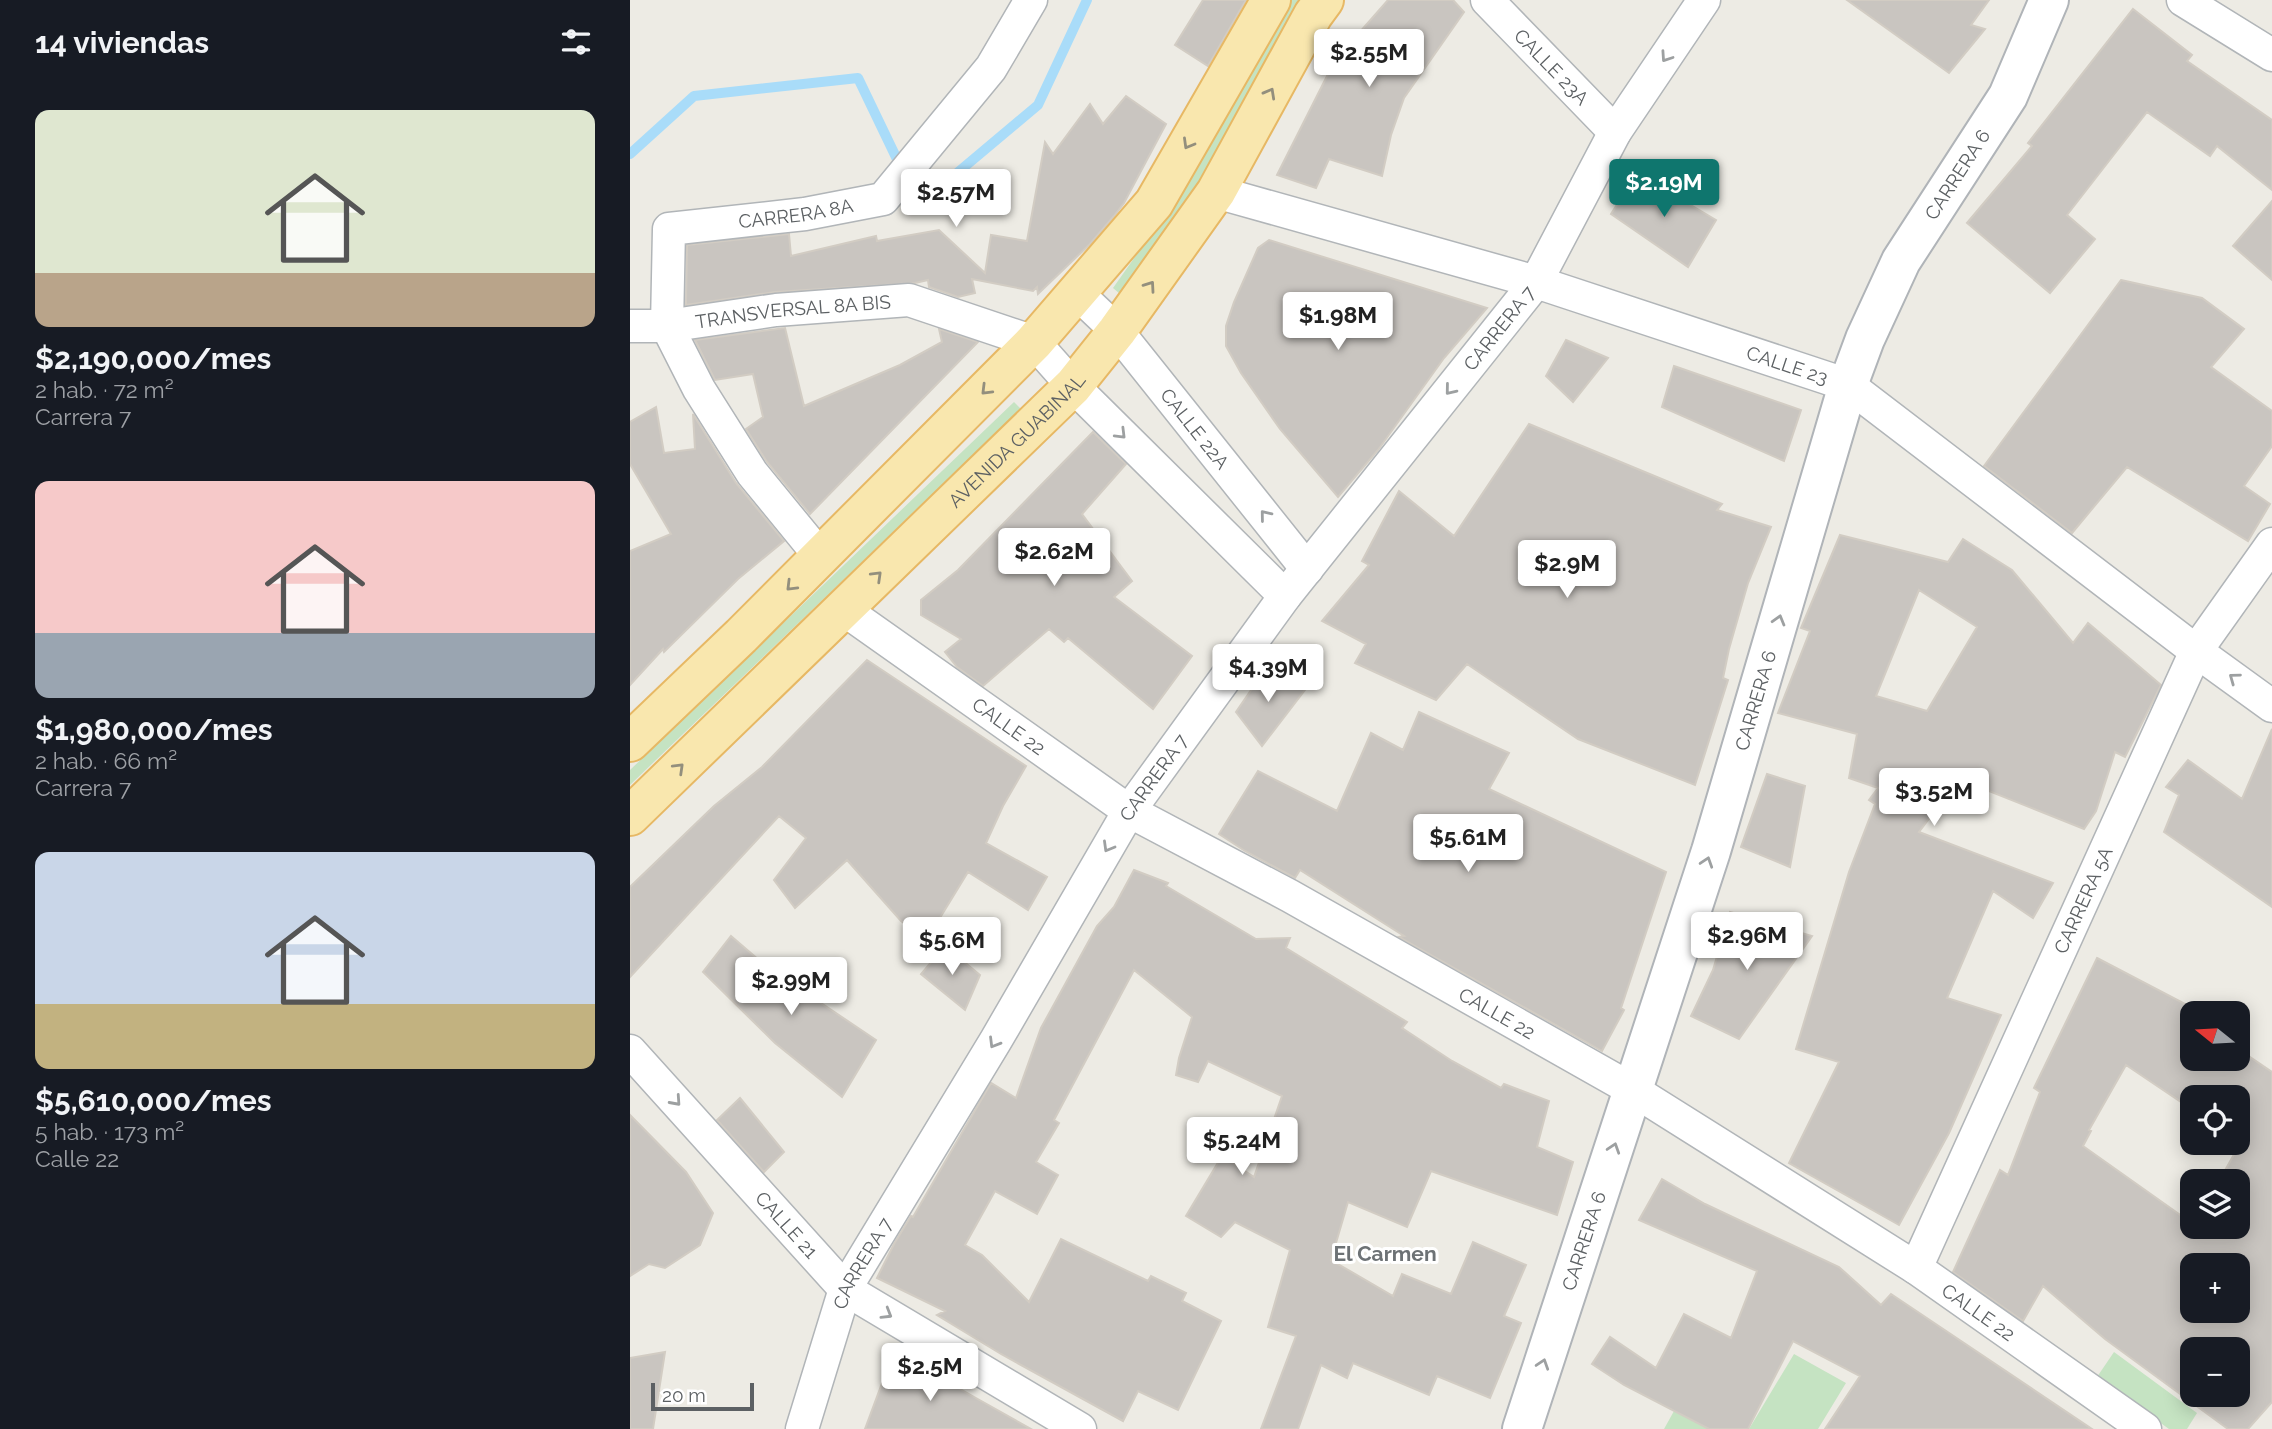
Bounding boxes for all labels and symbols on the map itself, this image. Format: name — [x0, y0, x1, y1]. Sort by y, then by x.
street label: CALLE 23A — [1510, 24, 1594, 109]
pin: $2.55M — [1312, 29, 1426, 89]
one-way arrow — [1661, 49, 1674, 62]
one-way arrow — [1262, 88, 1275, 100]
street label: CARRERA 6 — [1920, 125, 1994, 224]
one-way arrow — [1183, 137, 1196, 149]
pin: $2.19M — [1607, 160, 1721, 219]
pin: $2.57M — [899, 170, 1013, 229]
street label: CARRERA 8A — [737, 194, 855, 232]
one-way arrow — [1142, 281, 1154, 294]
street label: CARRERA 7 — [1459, 282, 1539, 375]
street label: TRANSVERSAL 8A BIS — [694, 290, 891, 333]
pin: $1.98M — [1281, 292, 1395, 352]
street label: CALLE 23 — [1744, 341, 1831, 389]
street label: AVENIDA GUABINAL — [944, 369, 1090, 512]
one-way arrow — [982, 382, 994, 394]
one-way arrow — [1446, 382, 1458, 395]
street label: CALLE 22A — [1156, 384, 1234, 473]
one-way arrow — [1113, 425, 1126, 438]
one-way arrow — [1260, 511, 1273, 523]
pin: $2.62M — [997, 528, 1111, 588]
pin: $2.9M — [1518, 540, 1616, 600]
one-way arrow — [869, 571, 882, 584]
one-way arrow — [786, 578, 799, 591]
one-way arrow — [1770, 614, 1785, 626]
pin: $4.39M — [1211, 644, 1325, 704]
street label: CARRERA 6 — [1730, 648, 1780, 753]
one-way arrow — [2229, 674, 2242, 686]
street label: CALLE 22 — [968, 693, 1050, 759]
street label: CARRERA 7 — [1115, 730, 1192, 825]
one-way arrow — [671, 764, 684, 777]
pin: $3.52M — [1877, 768, 1991, 828]
pin: $5.61M — [1411, 814, 1525, 874]
one-way arrow — [1103, 839, 1116, 852]
street label: CARRERA 5A — [2049, 843, 2117, 957]
one-way arrow — [1699, 856, 1713, 868]
pin: $2.96M — [1690, 912, 1804, 972]
pin: $5.6M — [903, 918, 1001, 977]
pin: $2.99M — [734, 958, 848, 1017]
street label: CALLE 22 — [1455, 983, 1539, 1043]
north arrow — [2180, 1001, 2250, 1071]
one-way arrow — [989, 1036, 1002, 1049]
one-way arrow — [668, 1093, 680, 1106]
pin: $5.24M — [1185, 1118, 1299, 1177]
one-way arrow — [1606, 1142, 1620, 1155]
street label: CALLE 21 — [751, 1187, 823, 1263]
street label: CARRERA 6 — [1557, 1188, 1610, 1293]
street label: CARRERA 7 — [829, 1214, 897, 1312]
district label: El Carmen — [1333, 1241, 1437, 1266]
street label: CALLE 22 — [1938, 1279, 2019, 1345]
one-way arrow — [879, 1305, 892, 1318]
pin: $2.5M — [881, 1344, 979, 1403]
one-way arrow — [1535, 1359, 1549, 1371]
scale bar — [651, 1380, 754, 1412]

